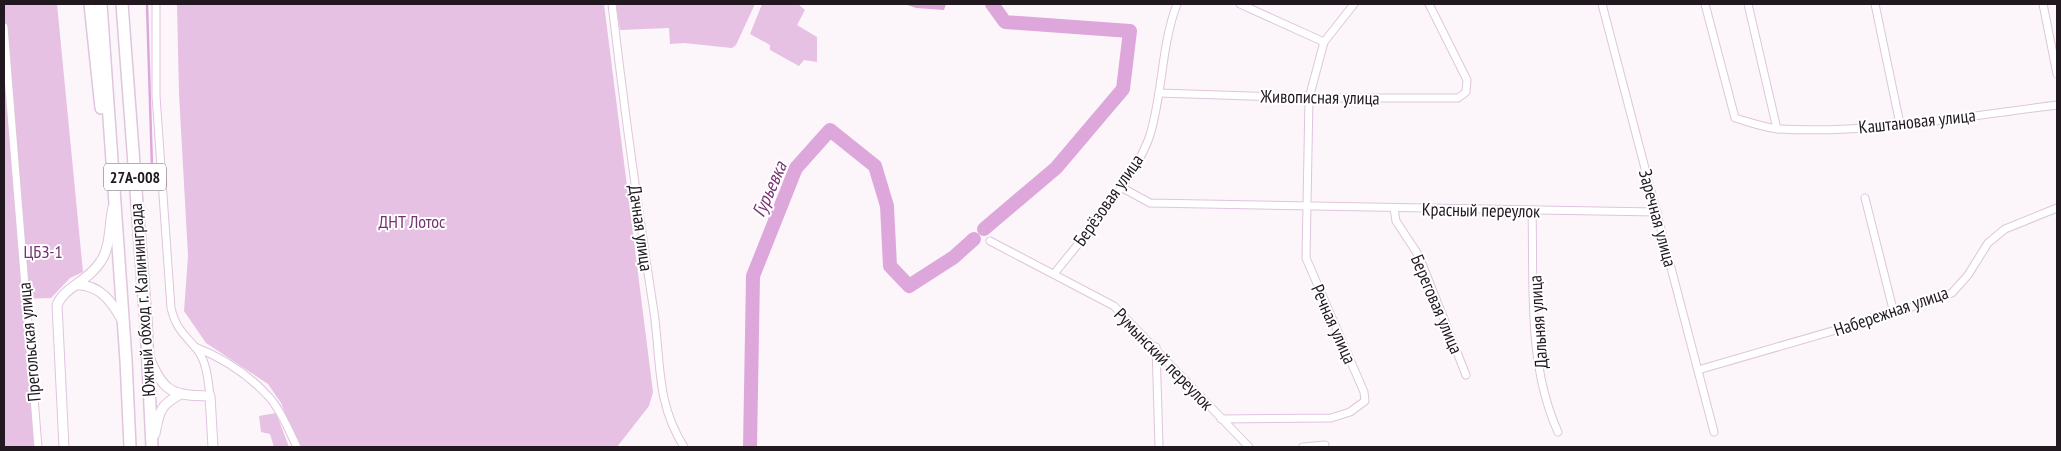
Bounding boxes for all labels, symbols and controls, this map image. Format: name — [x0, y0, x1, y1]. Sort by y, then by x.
street label: Живописная улица — [1259, 84, 1380, 110]
street label: Каштановая улица — [1857, 103, 1977, 139]
street label: Берёзовая улица — [1068, 150, 1148, 250]
water label: Гурьевка — [746, 156, 792, 220]
road number: 27А-008 — [104, 163, 166, 190]
street label: Заречная улица — [1634, 167, 1682, 269]
street label: Дачная улица — [624, 183, 658, 273]
street label: Красный переулок — [1422, 197, 1540, 223]
street label: Южный обход г. Калининграда — [124, 202, 160, 398]
park label: ДНТ Лотос — [378, 210, 446, 233]
park label: ЦБЗ-1 — [23, 240, 63, 263]
street label: Береговая улица — [1406, 251, 1468, 357]
street label: Дальняя улица — [1523, 275, 1553, 369]
street label: Прегольская улица — [12, 281, 46, 403]
street label: Речная улица — [1306, 281, 1362, 367]
street label: Набережная улица — [1831, 281, 1951, 341]
street label: Румынский переулок — [1109, 303, 1219, 415]

